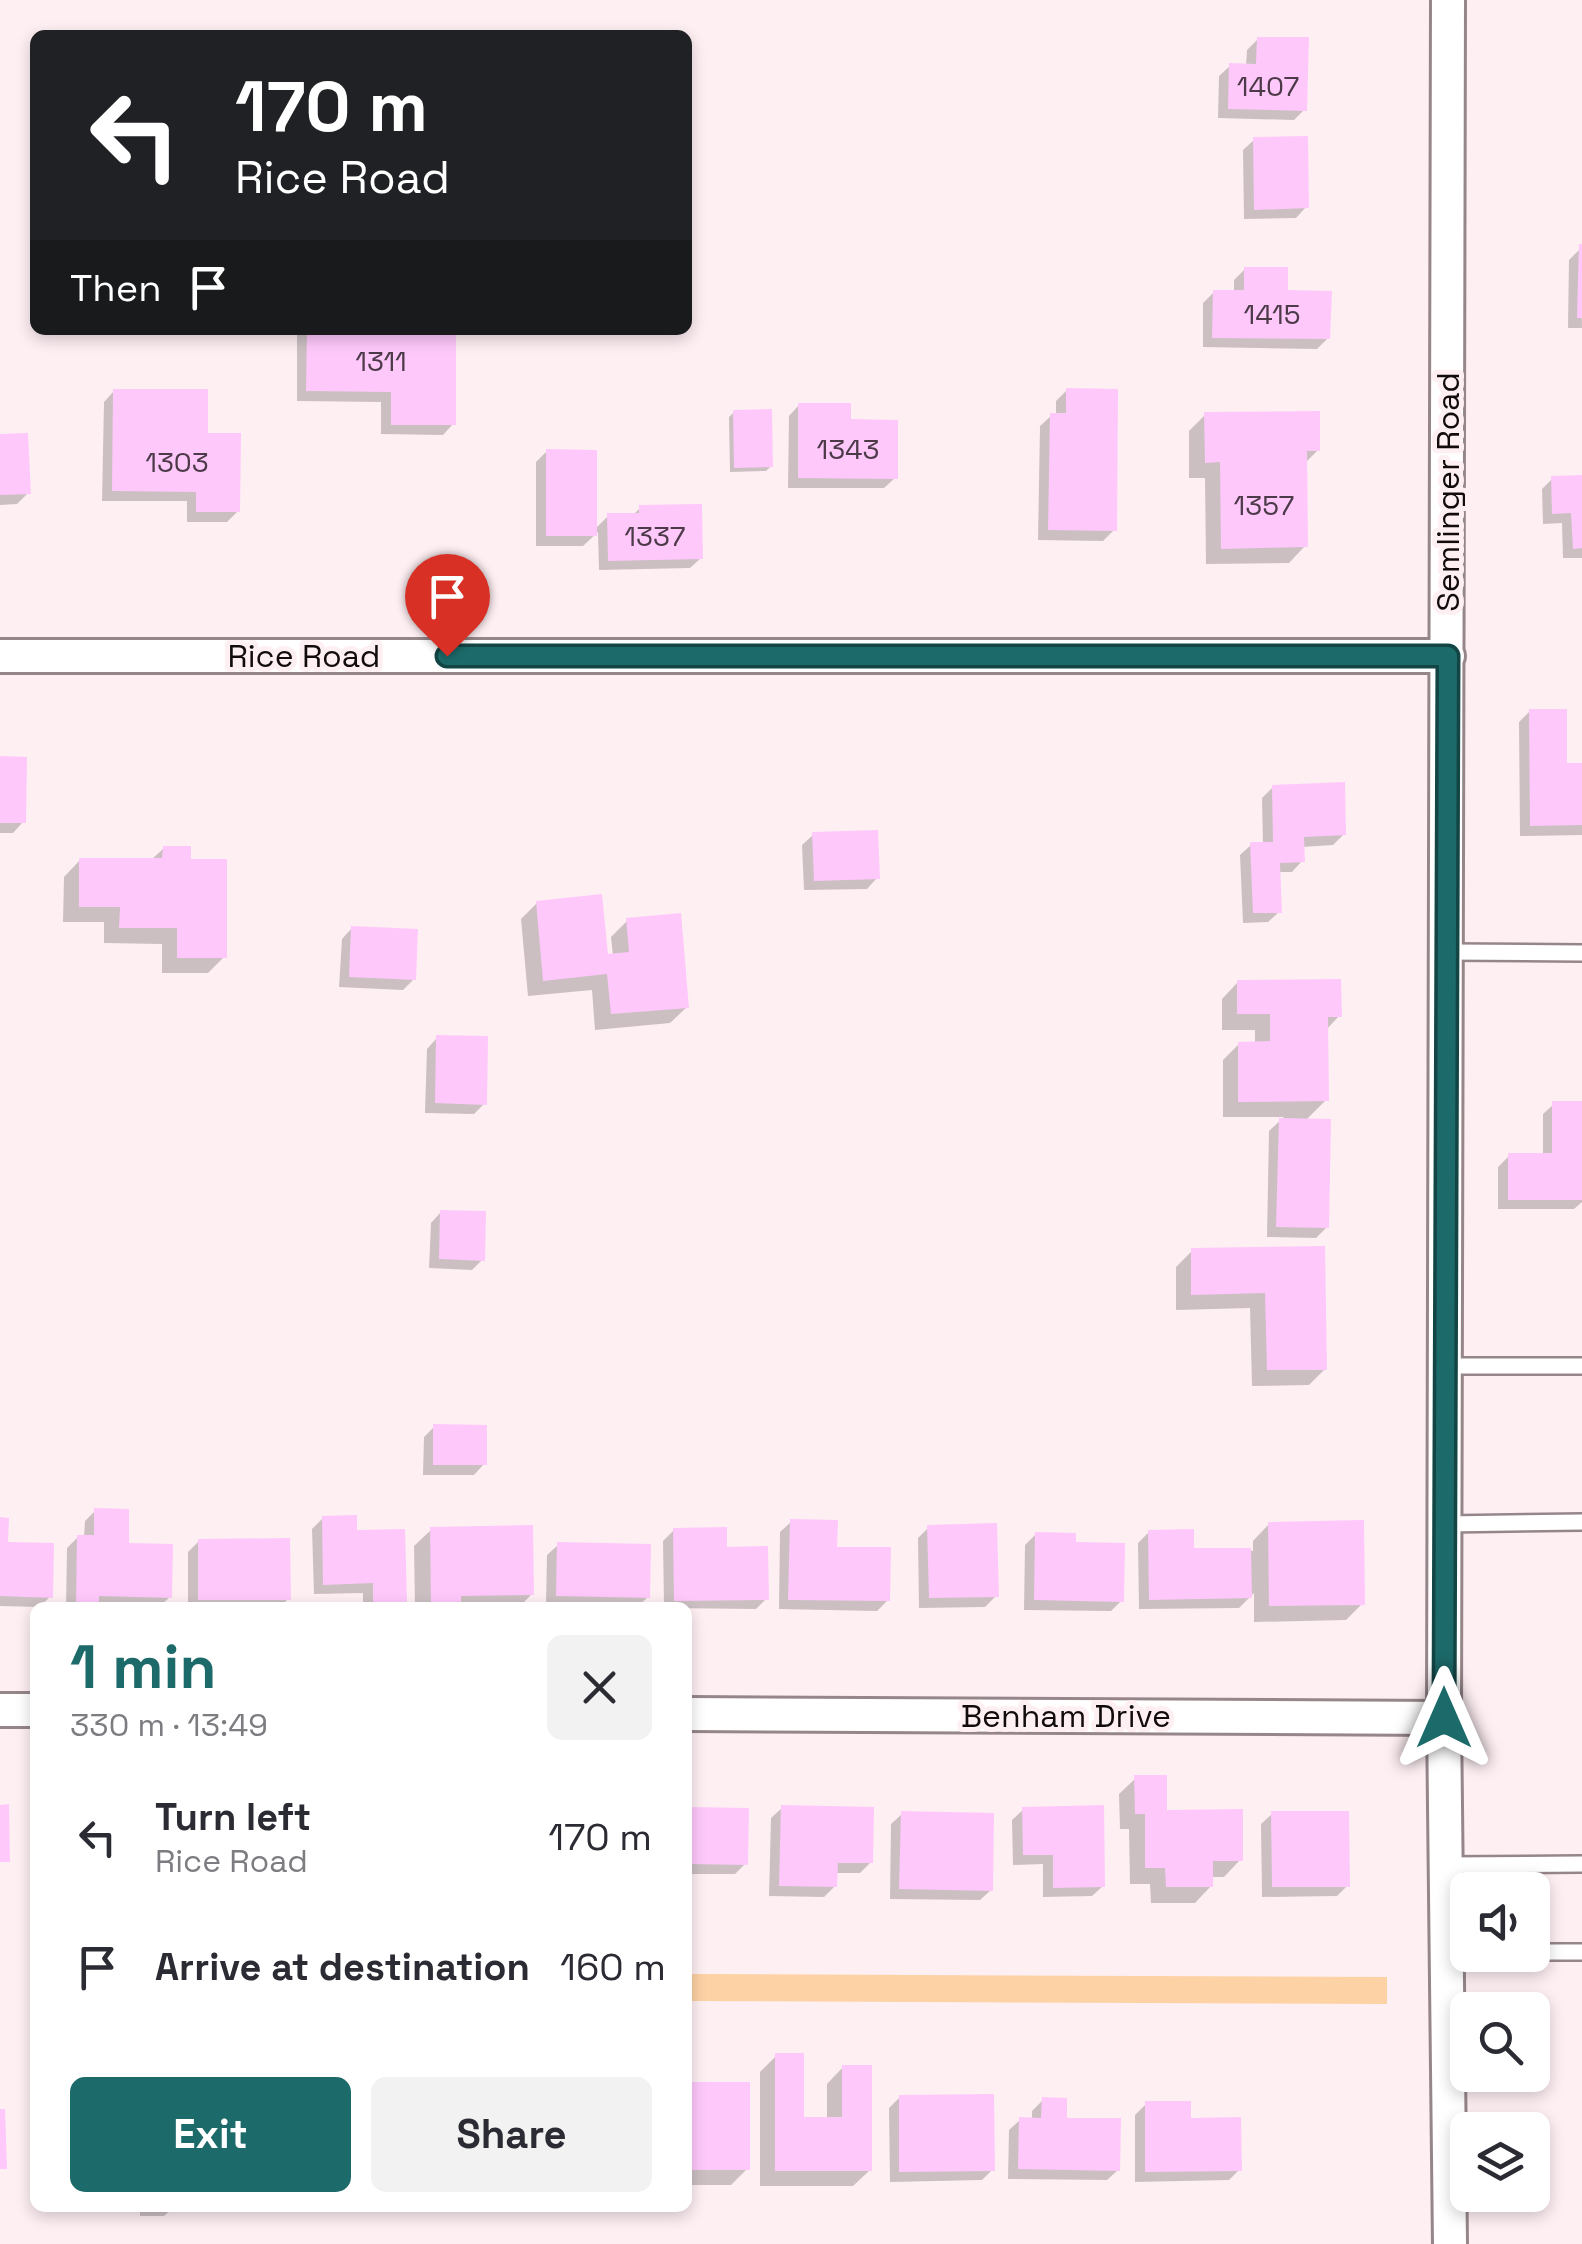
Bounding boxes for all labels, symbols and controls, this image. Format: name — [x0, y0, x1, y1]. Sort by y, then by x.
text: 170 m — [235, 62, 428, 151]
house number: 1407 — [1237, 68, 1299, 104]
icon: left — [70, 70, 200, 200]
text: Rice Road — [235, 149, 450, 206]
icon: arrive — [181, 260, 236, 315]
text: Then — [70, 264, 161, 312]
house number: 1415 — [1244, 296, 1301, 332]
house number: 1311 — [355, 343, 407, 379]
street label: Semlinger Road — [1428, 372, 1468, 612]
house number: 1343 — [816, 431, 880, 467]
house number: 1303 — [145, 444, 209, 480]
house number: 1357 — [1234, 487, 1294, 523]
house number: 1337 — [624, 518, 686, 554]
pin — [405, 554, 490, 657]
icon: arrive — [420, 569, 475, 624]
street label: Rice Road — [228, 636, 380, 676]
text: 1 min — [70, 1629, 217, 1706]
button: close — [547, 1635, 652, 1740]
position arrow — [1392, 1666, 1496, 1770]
street label: Benham Drive — [961, 1696, 1171, 1736]
text: 330 m · 13:49 — [70, 1705, 268, 1745]
text: Turn left — [155, 1793, 311, 1841]
icon: left — [70, 1810, 125, 1865]
text: 170 m — [548, 1813, 652, 1861]
text: Rice Road — [155, 1841, 308, 1881]
map controls — [1450, 1872, 1550, 2212]
button: sound — [1450, 1872, 1550, 1972]
icon: arrive — [70, 1940, 125, 1995]
text: Arrive at destination — [155, 1943, 530, 1991]
text: 160 m — [560, 1943, 666, 1991]
button: search — [1450, 1992, 1550, 2092]
button: Exit — [70, 2077, 351, 2192]
button: Share — [371, 2077, 652, 2192]
button: layers — [1450, 2112, 1550, 2212]

